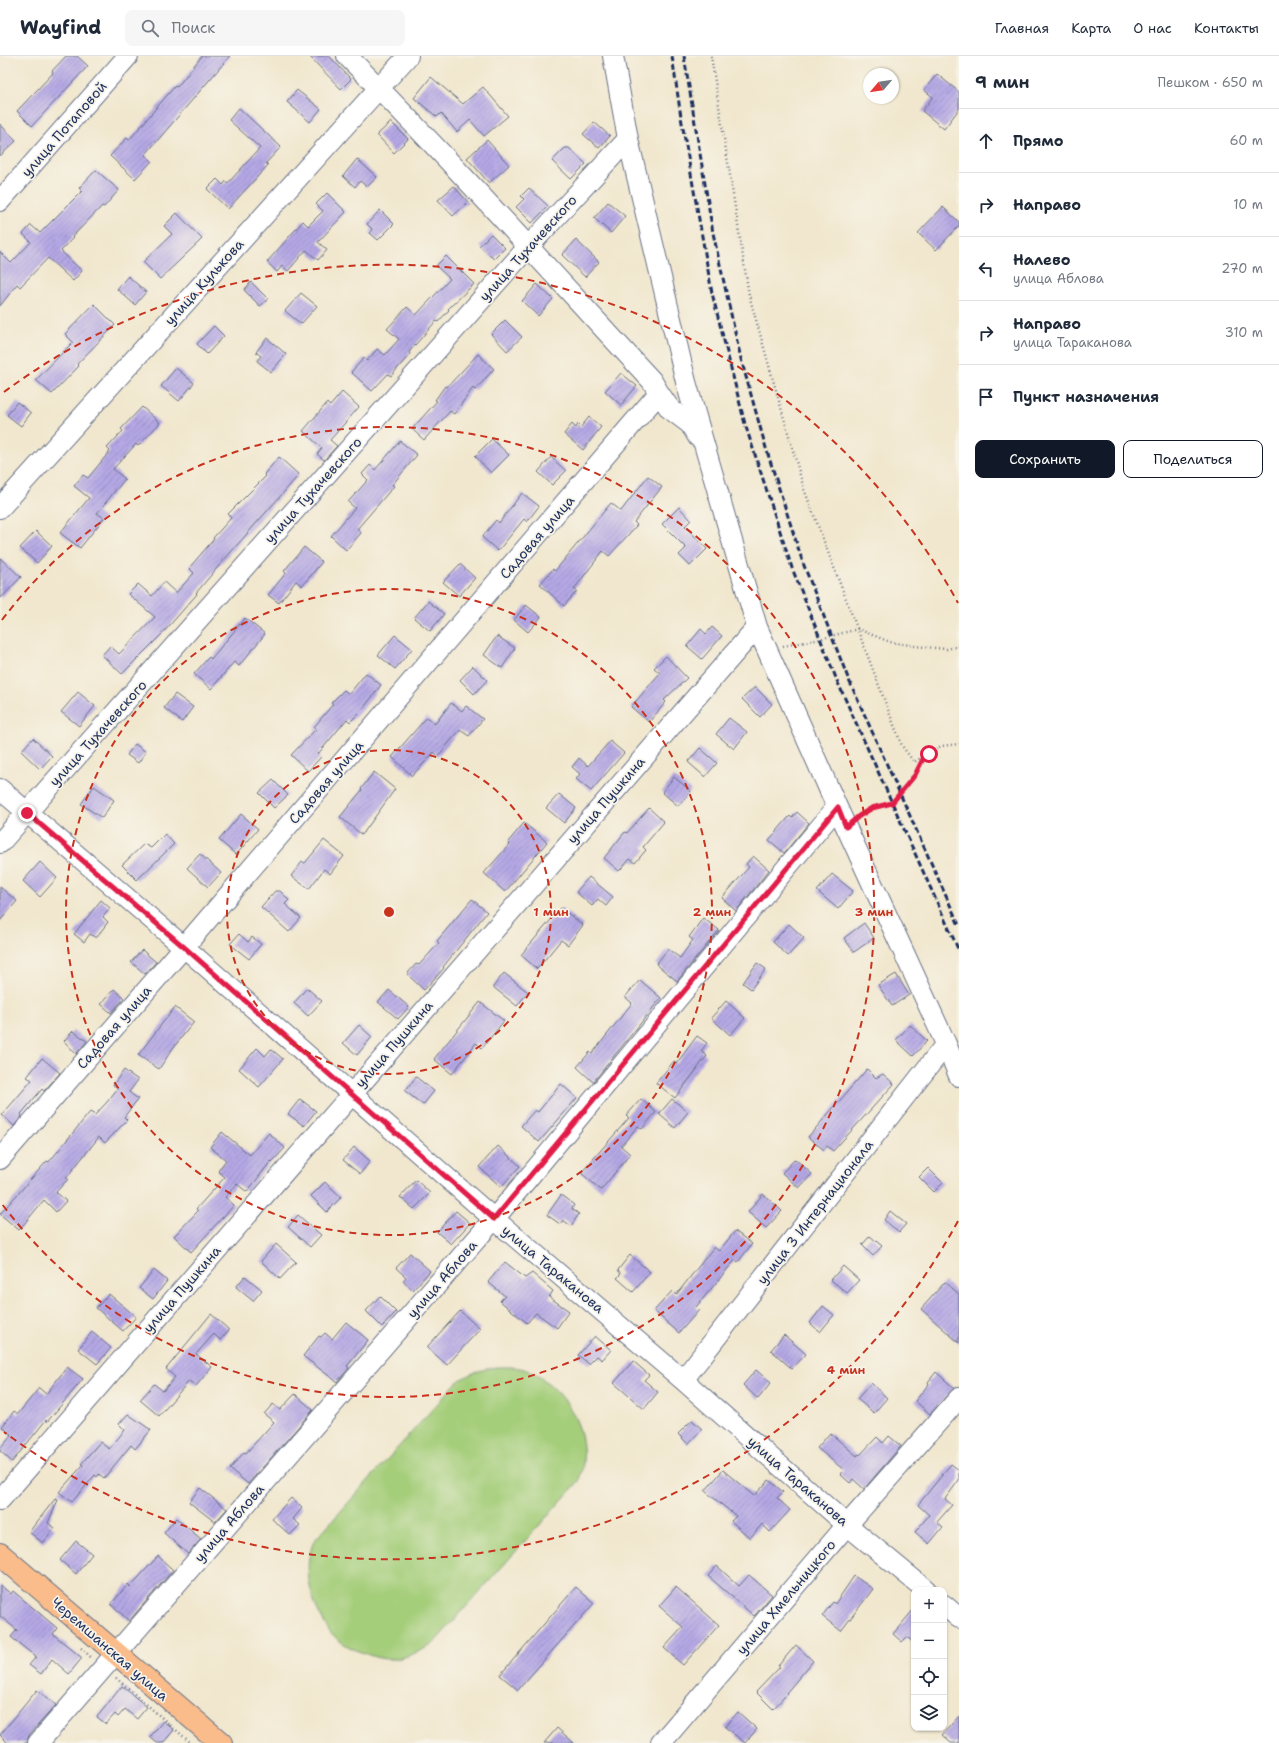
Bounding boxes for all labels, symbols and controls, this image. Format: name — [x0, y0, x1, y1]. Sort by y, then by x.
search box — [125, 10, 405, 46]
text: Wayfind — [20, 15, 101, 40]
icon: search — [139, 17, 161, 39]
text: Поиск — [171, 18, 215, 38]
text: Главная — [995, 19, 1049, 37]
text: Карта — [1071, 19, 1111, 37]
text: О нас — [1133, 19, 1172, 37]
text: Контакты — [1194, 19, 1259, 37]
north arrow — [863, 68, 899, 104]
text: 9 мин — [975, 71, 1030, 93]
text: Пешком · 650 m — [1157, 74, 1263, 91]
street label: улица Потаповой — [17, 77, 111, 181]
icon: ahead — [975, 130, 997, 152]
text: Прямо — [1013, 131, 1063, 151]
text: 60 m — [1230, 132, 1263, 149]
street label: улица Тухачевского — [475, 191, 581, 305]
icon: right — [975, 194, 997, 216]
text: Направо — [1013, 195, 1081, 215]
text: 10 m — [1233, 196, 1263, 213]
street label: улица Кулькова — [161, 235, 248, 329]
text: Налево — [1013, 250, 1071, 270]
icon: left — [975, 258, 997, 280]
text: 270 m — [1221, 260, 1263, 277]
text: улица Аблова — [1013, 270, 1104, 287]
text: Направо — [1013, 314, 1081, 334]
icon: right — [975, 322, 997, 344]
text: 310 m — [1225, 324, 1263, 341]
text: улица Тараканова — [1013, 334, 1132, 351]
icon: arrive — [975, 386, 997, 408]
text: Пункт назначения — [1013, 387, 1159, 407]
street label: улица Тухачевского — [260, 433, 366, 547]
button: Сохранить — [975, 440, 1115, 478]
button: Поделиться — [1123, 440, 1263, 478]
street label: Садовая улица — [496, 491, 578, 583]
street label: улица Тухачевского — [45, 676, 151, 790]
street label: Садовая улица — [285, 736, 367, 828]
route start — [920, 745, 938, 763]
street label: улица Пушкина — [563, 752, 649, 847]
route end — [18, 804, 36, 822]
text: 1 мин — [533, 904, 569, 920]
text: 2 мин — [693, 904, 731, 920]
text: 3 мин — [855, 904, 893, 920]
centre of rings — [382, 905, 396, 919]
street label: Садовая улица — [73, 981, 155, 1073]
street label: улица Пушкина — [351, 996, 437, 1091]
street label: улица 3 Интернационала — [753, 1136, 877, 1288]
street label: улица Тараканова — [498, 1221, 608, 1317]
street label: улица Аблова — [403, 1236, 481, 1322]
street label: улица Пушкина — [139, 1241, 225, 1336]
text: 4 мин — [827, 1362, 865, 1378]
street label: улица Тараканова — [744, 1432, 852, 1530]
street label: улица Аблова — [190, 1480, 268, 1566]
street label: улица Хмельницкого — [733, 1536, 839, 1658]
map controls — [911, 1587, 947, 1731]
button: + — [911, 1587, 947, 1623]
street label: Черемшанская улица — [48, 1593, 173, 1705]
button: − — [911, 1623, 947, 1659]
button: locate — [911, 1659, 947, 1695]
button: layers — [911, 1695, 947, 1731]

